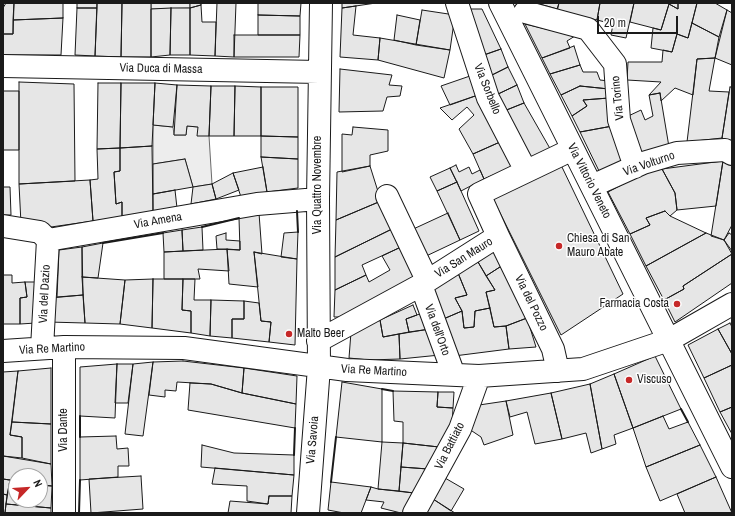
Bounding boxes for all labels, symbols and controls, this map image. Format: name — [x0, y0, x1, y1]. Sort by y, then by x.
scale bar — [599, 8, 680, 34]
text: 20 m — [604, 15, 626, 31]
street label: Via Duca di Massa — [119, 61, 203, 77]
street label: Via Sorbello — [470, 62, 504, 116]
street label: Via Torino — [609, 75, 627, 121]
street label: Via Quattro Novembre — [311, 136, 325, 234]
street label: Via Vittorio Veneto — [564, 141, 614, 221]
street label: Via Volturno — [621, 148, 677, 180]
street label: Via Amena — [133, 210, 183, 232]
place label: Chiesa di San Mauro Abate — [567, 232, 629, 260]
street label: Via San Mauro — [432, 235, 496, 281]
marker: Chiesa di San Mauro Abate — [554, 241, 564, 251]
street label: Via del Dazio — [36, 264, 54, 324]
street label: Via del Pozzo — [511, 273, 551, 333]
place label: Farmacia Costa — [599, 297, 669, 311]
marker: Farmacia Costa — [672, 299, 682, 309]
street label: Via dell'Orto — [421, 302, 453, 358]
place label: Malto Beer — [297, 327, 345, 341]
marker: Malto Beer — [284, 329, 294, 339]
street label: Via Re Martino — [19, 340, 85, 358]
street label: Via Re Martino — [341, 362, 407, 380]
place label: Viscuso — [637, 373, 672, 387]
marker: Viscuso — [624, 375, 634, 385]
street label: Via Dante — [57, 408, 71, 452]
street label: Via Savoia — [304, 415, 322, 465]
street label: Via Battiato — [432, 420, 468, 472]
north arrow — [8, 468, 48, 508]
text: N — [30, 477, 46, 489]

